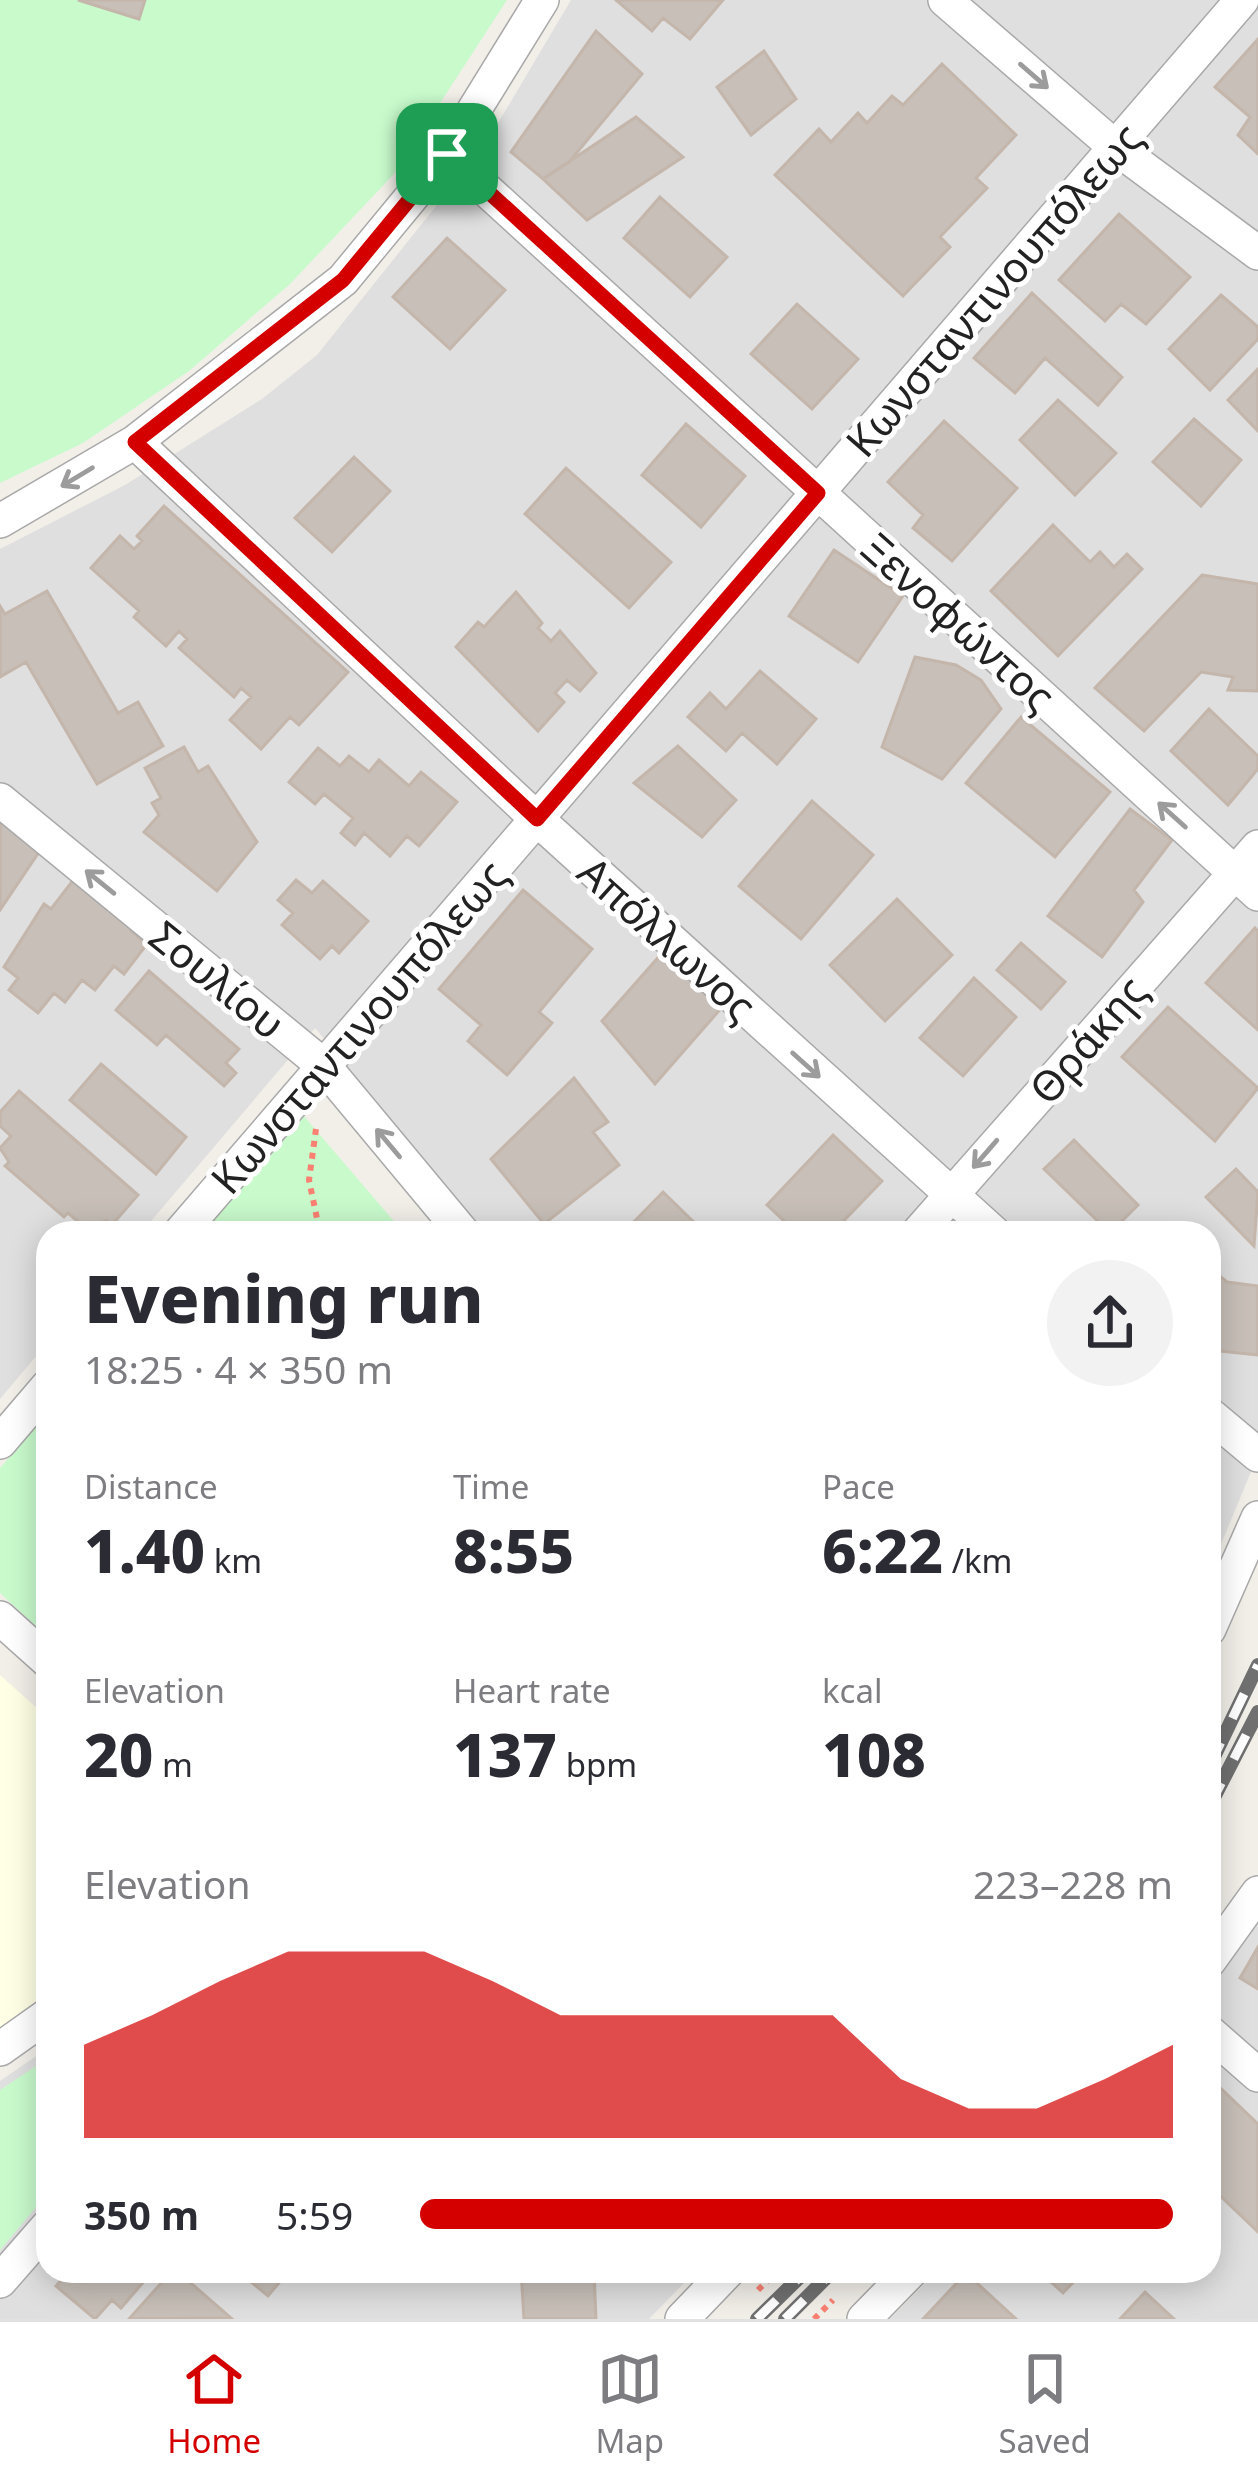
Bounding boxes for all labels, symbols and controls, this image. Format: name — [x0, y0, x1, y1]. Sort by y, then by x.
one-way arrow — [1018, 62, 1049, 90]
pin — [396, 103, 498, 205]
street label: Κωνσταντινουπόλεως — [832, 110, 1154, 468]
icon: arrive — [414, 121, 480, 187]
one-way arrow — [60, 466, 95, 490]
street label: Ξενοφώντος — [850, 519, 1068, 723]
one-way arrow — [1157, 802, 1187, 829]
street label: Απόλλωνος — [567, 843, 769, 1033]
street label: Κωνσταντινουπόλεως — [197, 847, 519, 1205]
one-way arrow — [85, 869, 116, 896]
street label: Σουλίου — [138, 907, 298, 1051]
street label: Θράκης — [1015, 963, 1159, 1115]
one-way arrow — [790, 1050, 820, 1078]
one-way arrow — [375, 1128, 402, 1159]
one-way arrow — [972, 1138, 999, 1169]
text: Evening run — [84, 1252, 483, 1342]
button: share — [1047, 1260, 1173, 1386]
text: 18:25 · 4 × 350 m — [84, 1342, 393, 1395]
text: Distance — [84, 1464, 218, 1509]
text: Time — [453, 1464, 529, 1509]
text: Pace — [822, 1464, 895, 1509]
text: 1.40 — [84, 1509, 205, 1591]
text: 8:55 — [453, 1509, 574, 1591]
text: 6:22 — [822, 1509, 943, 1591]
text: km — [205, 1538, 262, 1583]
text: /km — [943, 1538, 1012, 1583]
text: Elevation — [84, 1668, 225, 1713]
text: Heart rate — [453, 1668, 611, 1713]
text: kcal — [822, 1668, 883, 1713]
text: 20 — [84, 1713, 153, 1795]
text: 137 — [453, 1713, 557, 1795]
text: 108 — [822, 1713, 926, 1795]
text: m — [153, 1742, 193, 1787]
text: bpm — [557, 1742, 637, 1787]
text: Elevation — [84, 1857, 251, 1910]
text: 223–228 m — [973, 1857, 1173, 1910]
text: 350 m — [84, 2188, 199, 2241]
text: 5:59 — [276, 2188, 353, 2241]
tab: Home — [167, 2346, 261, 2463]
tab: Map — [595, 2346, 664, 2463]
tab: Saved — [999, 2346, 1091, 2463]

